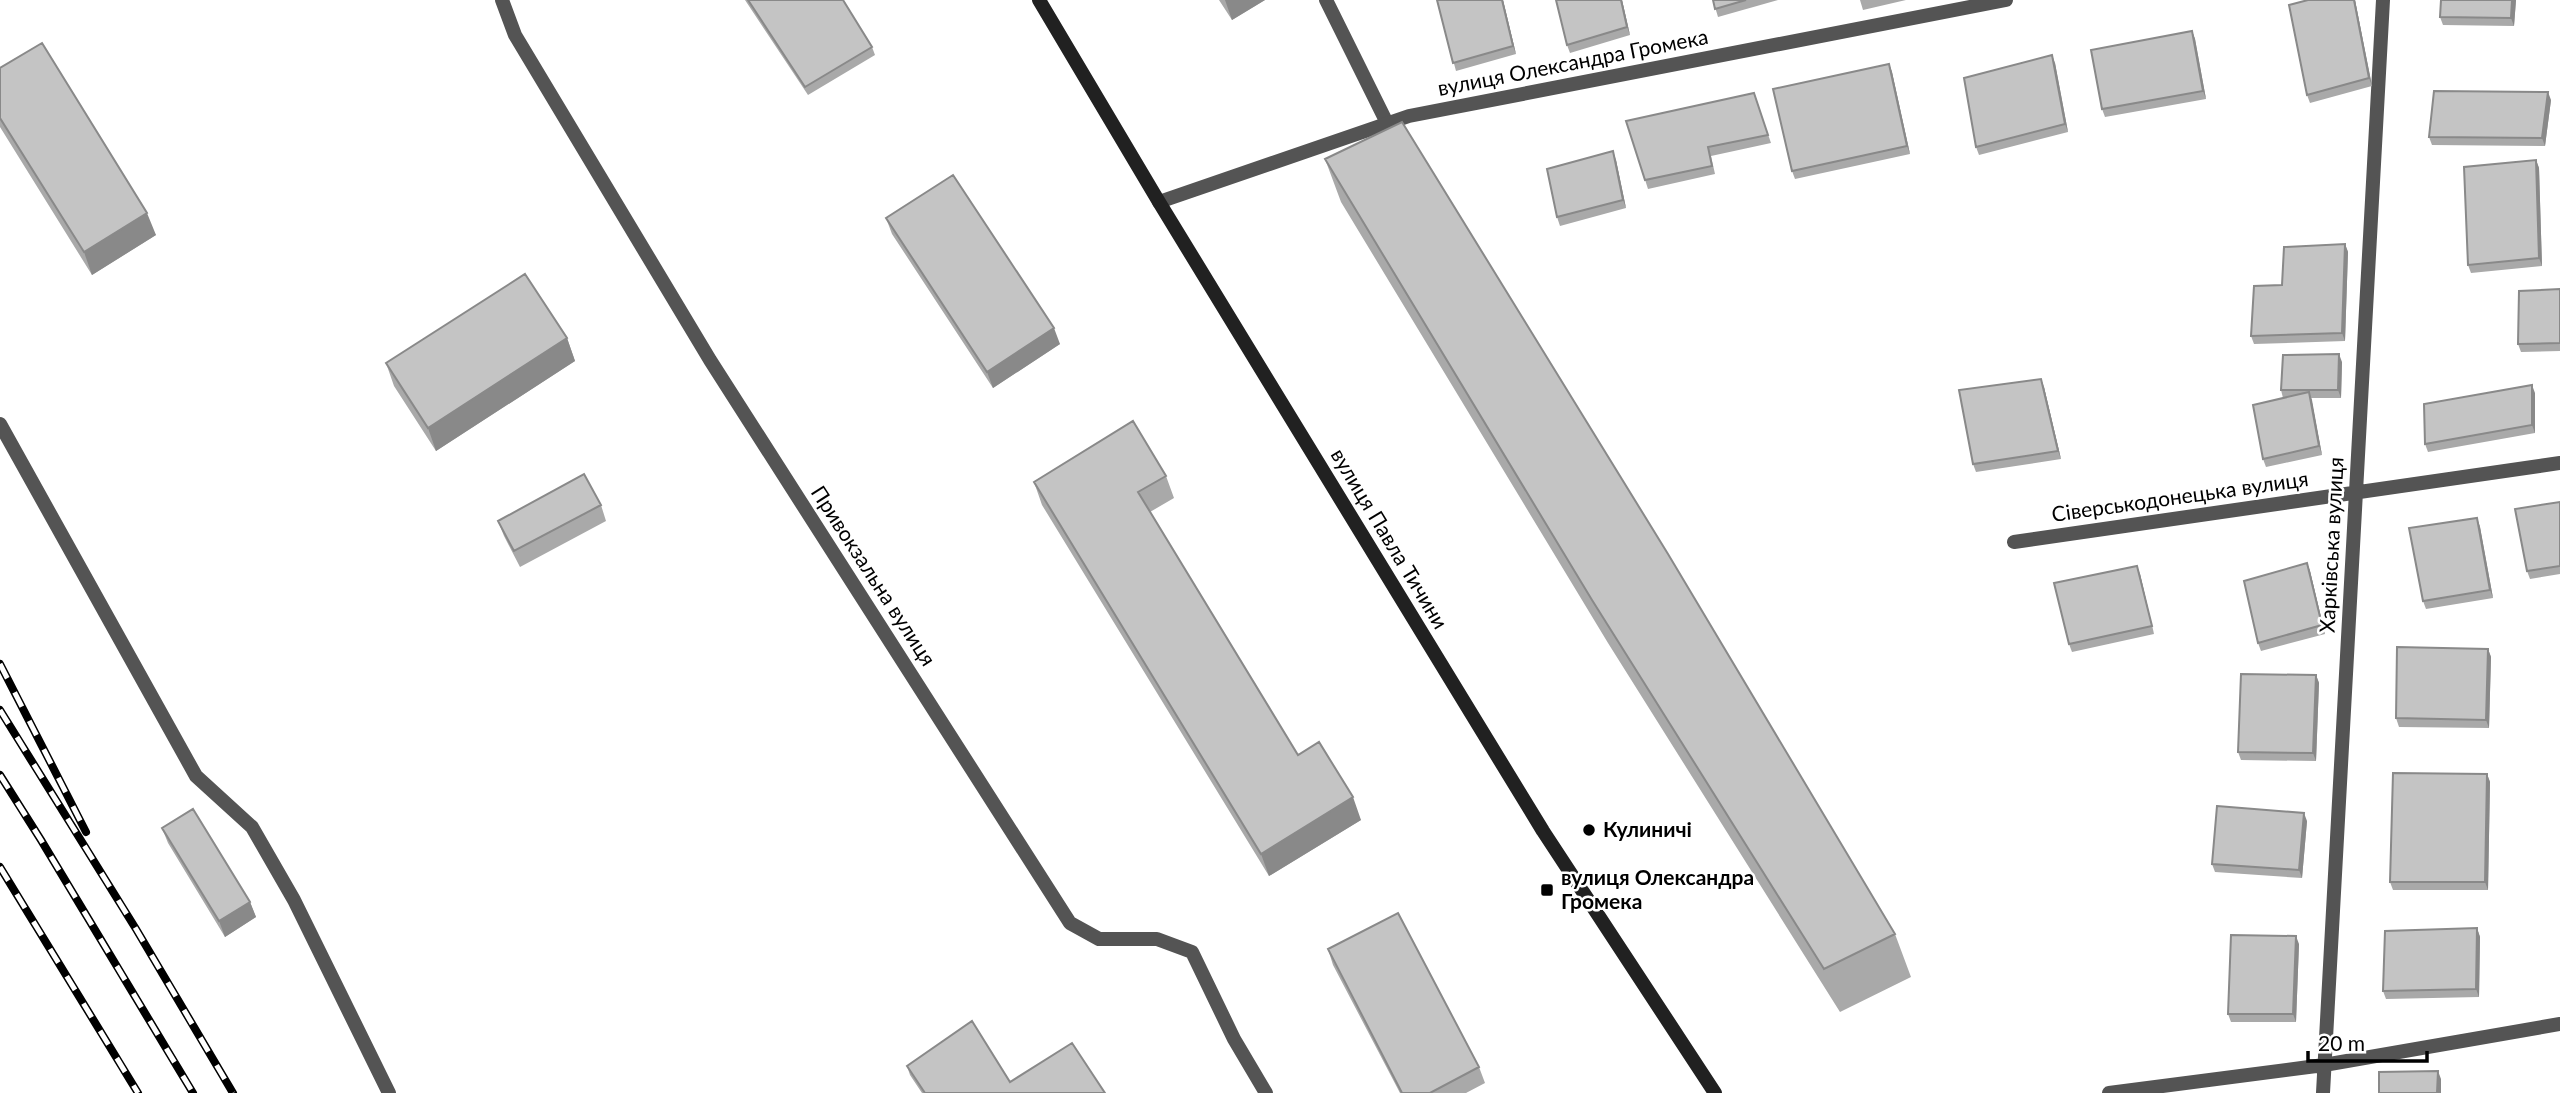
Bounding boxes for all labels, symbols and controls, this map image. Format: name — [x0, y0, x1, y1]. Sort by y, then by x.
street label: вулиця Олександра Громека — [1435, 23, 1710, 100]
street label: вулиця Павла Тичини — [1327, 444, 1454, 633]
street label: Харківська вулиця — [2313, 456, 2348, 634]
street label: Сіверськодонецька вулиця — [2050, 465, 2310, 526]
street label: Привокзальна вулиця — [807, 480, 942, 670]
place label: Кулиничі — [1603, 816, 1692, 841]
marker: Кулиничі — [1581, 822, 1597, 838]
place label: вулиця Олександра Громека — [1561, 864, 1754, 913]
marker: вулиця Олександра Громека — [1539, 882, 1555, 898]
scale bar — [2308, 1020, 2427, 1064]
text: 20 m — [2318, 1030, 2365, 1055]

